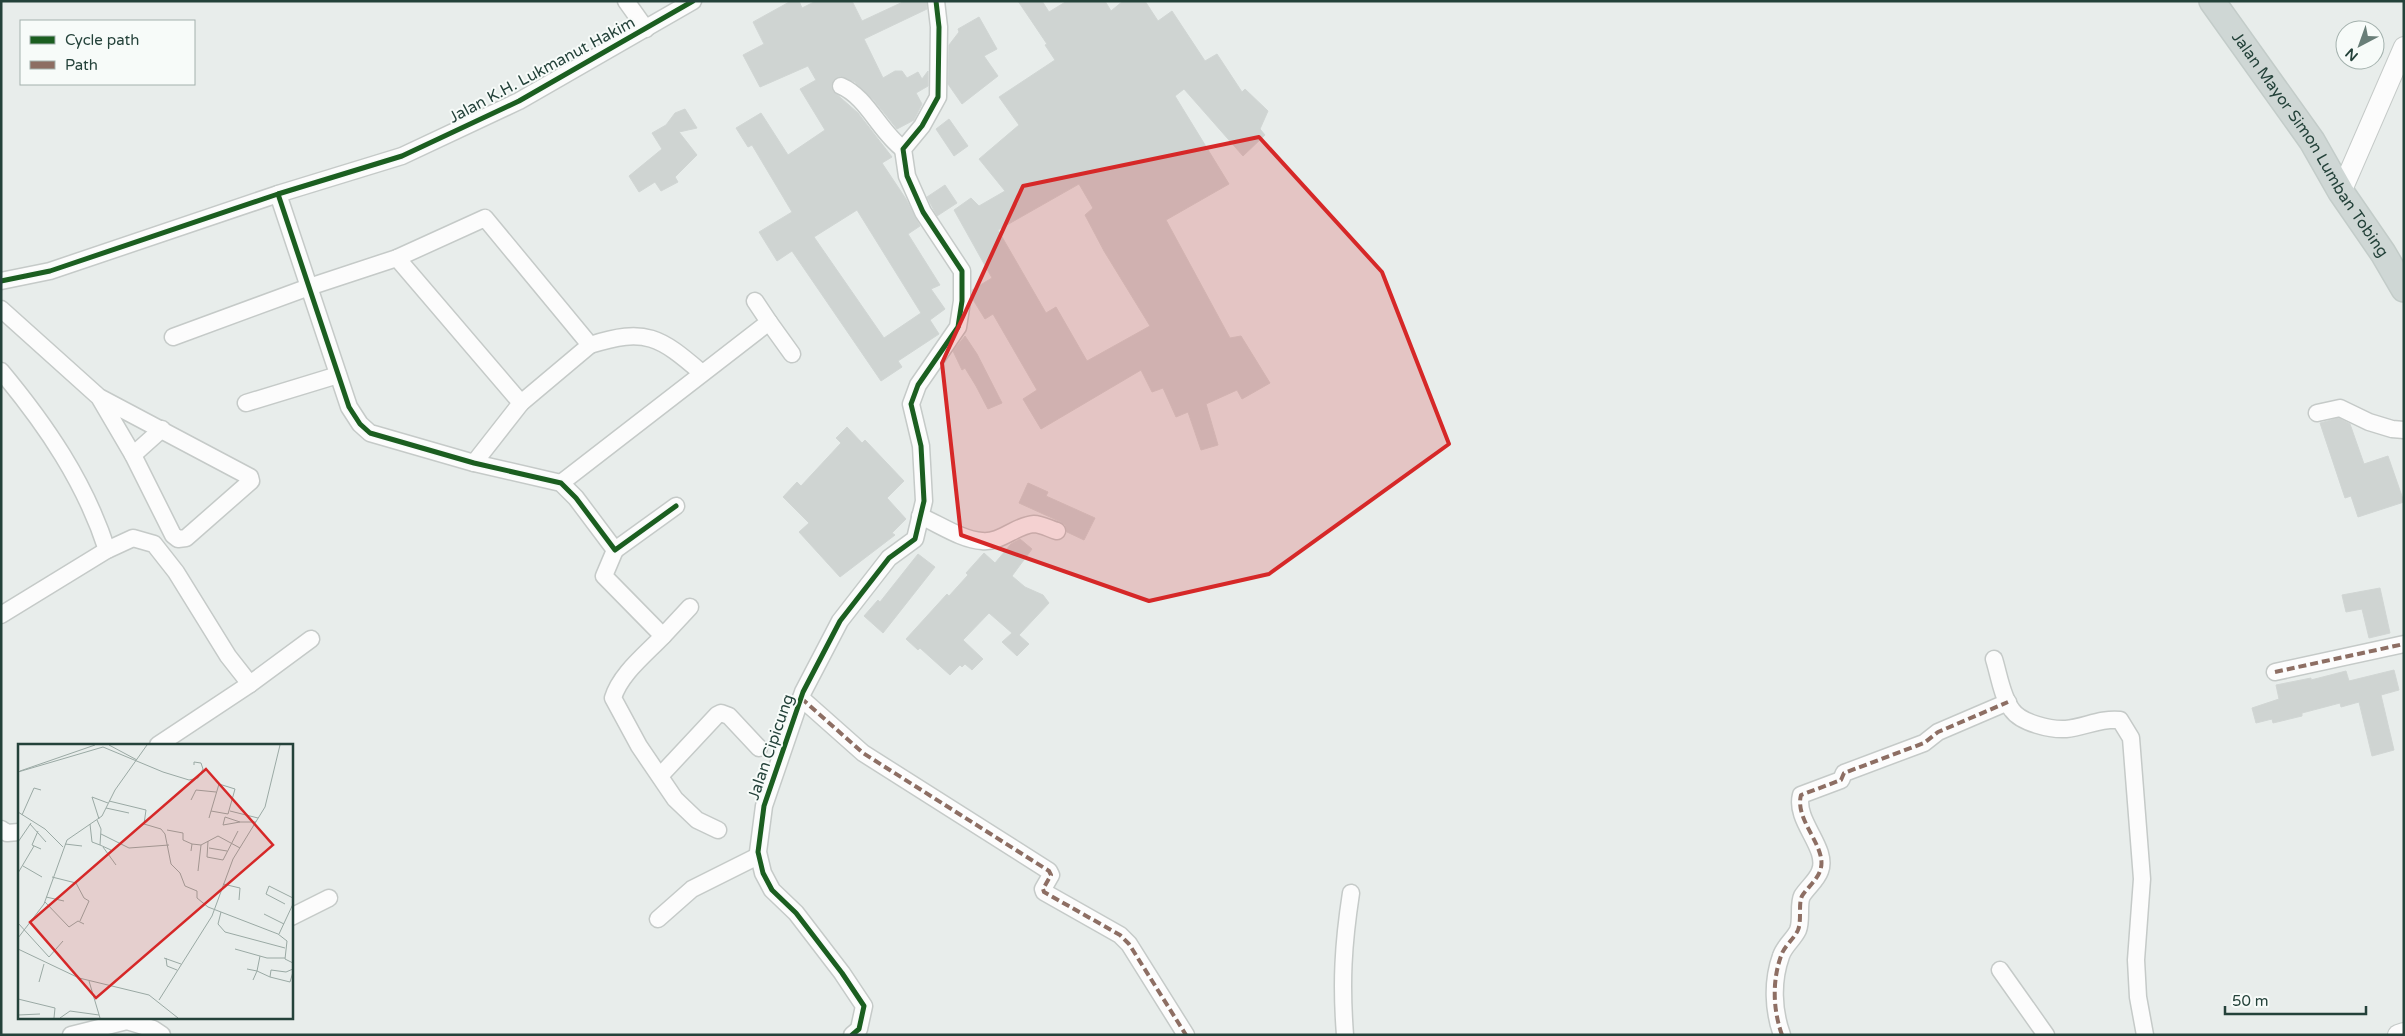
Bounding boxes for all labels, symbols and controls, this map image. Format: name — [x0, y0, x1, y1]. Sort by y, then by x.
street label: Jalan K.H. Lukmanut Hakim — [445, 12, 639, 128]
legend — [20, 20, 195, 85]
north arrow — [2335, 20, 2385, 70]
street label: Jalan Mayor Simon Lumban Tobing — [2227, 28, 2393, 261]
text: Cycle path — [65, 31, 139, 49]
text: N — [2342, 44, 2362, 65]
text: Path — [65, 56, 98, 74]
street label: Jalan Cipicung — [744, 691, 798, 803]
inset map — [18, 744, 292, 1018]
scale bar — [2225, 984, 2366, 1016]
text: 50 m — [2232, 992, 2269, 1010]

